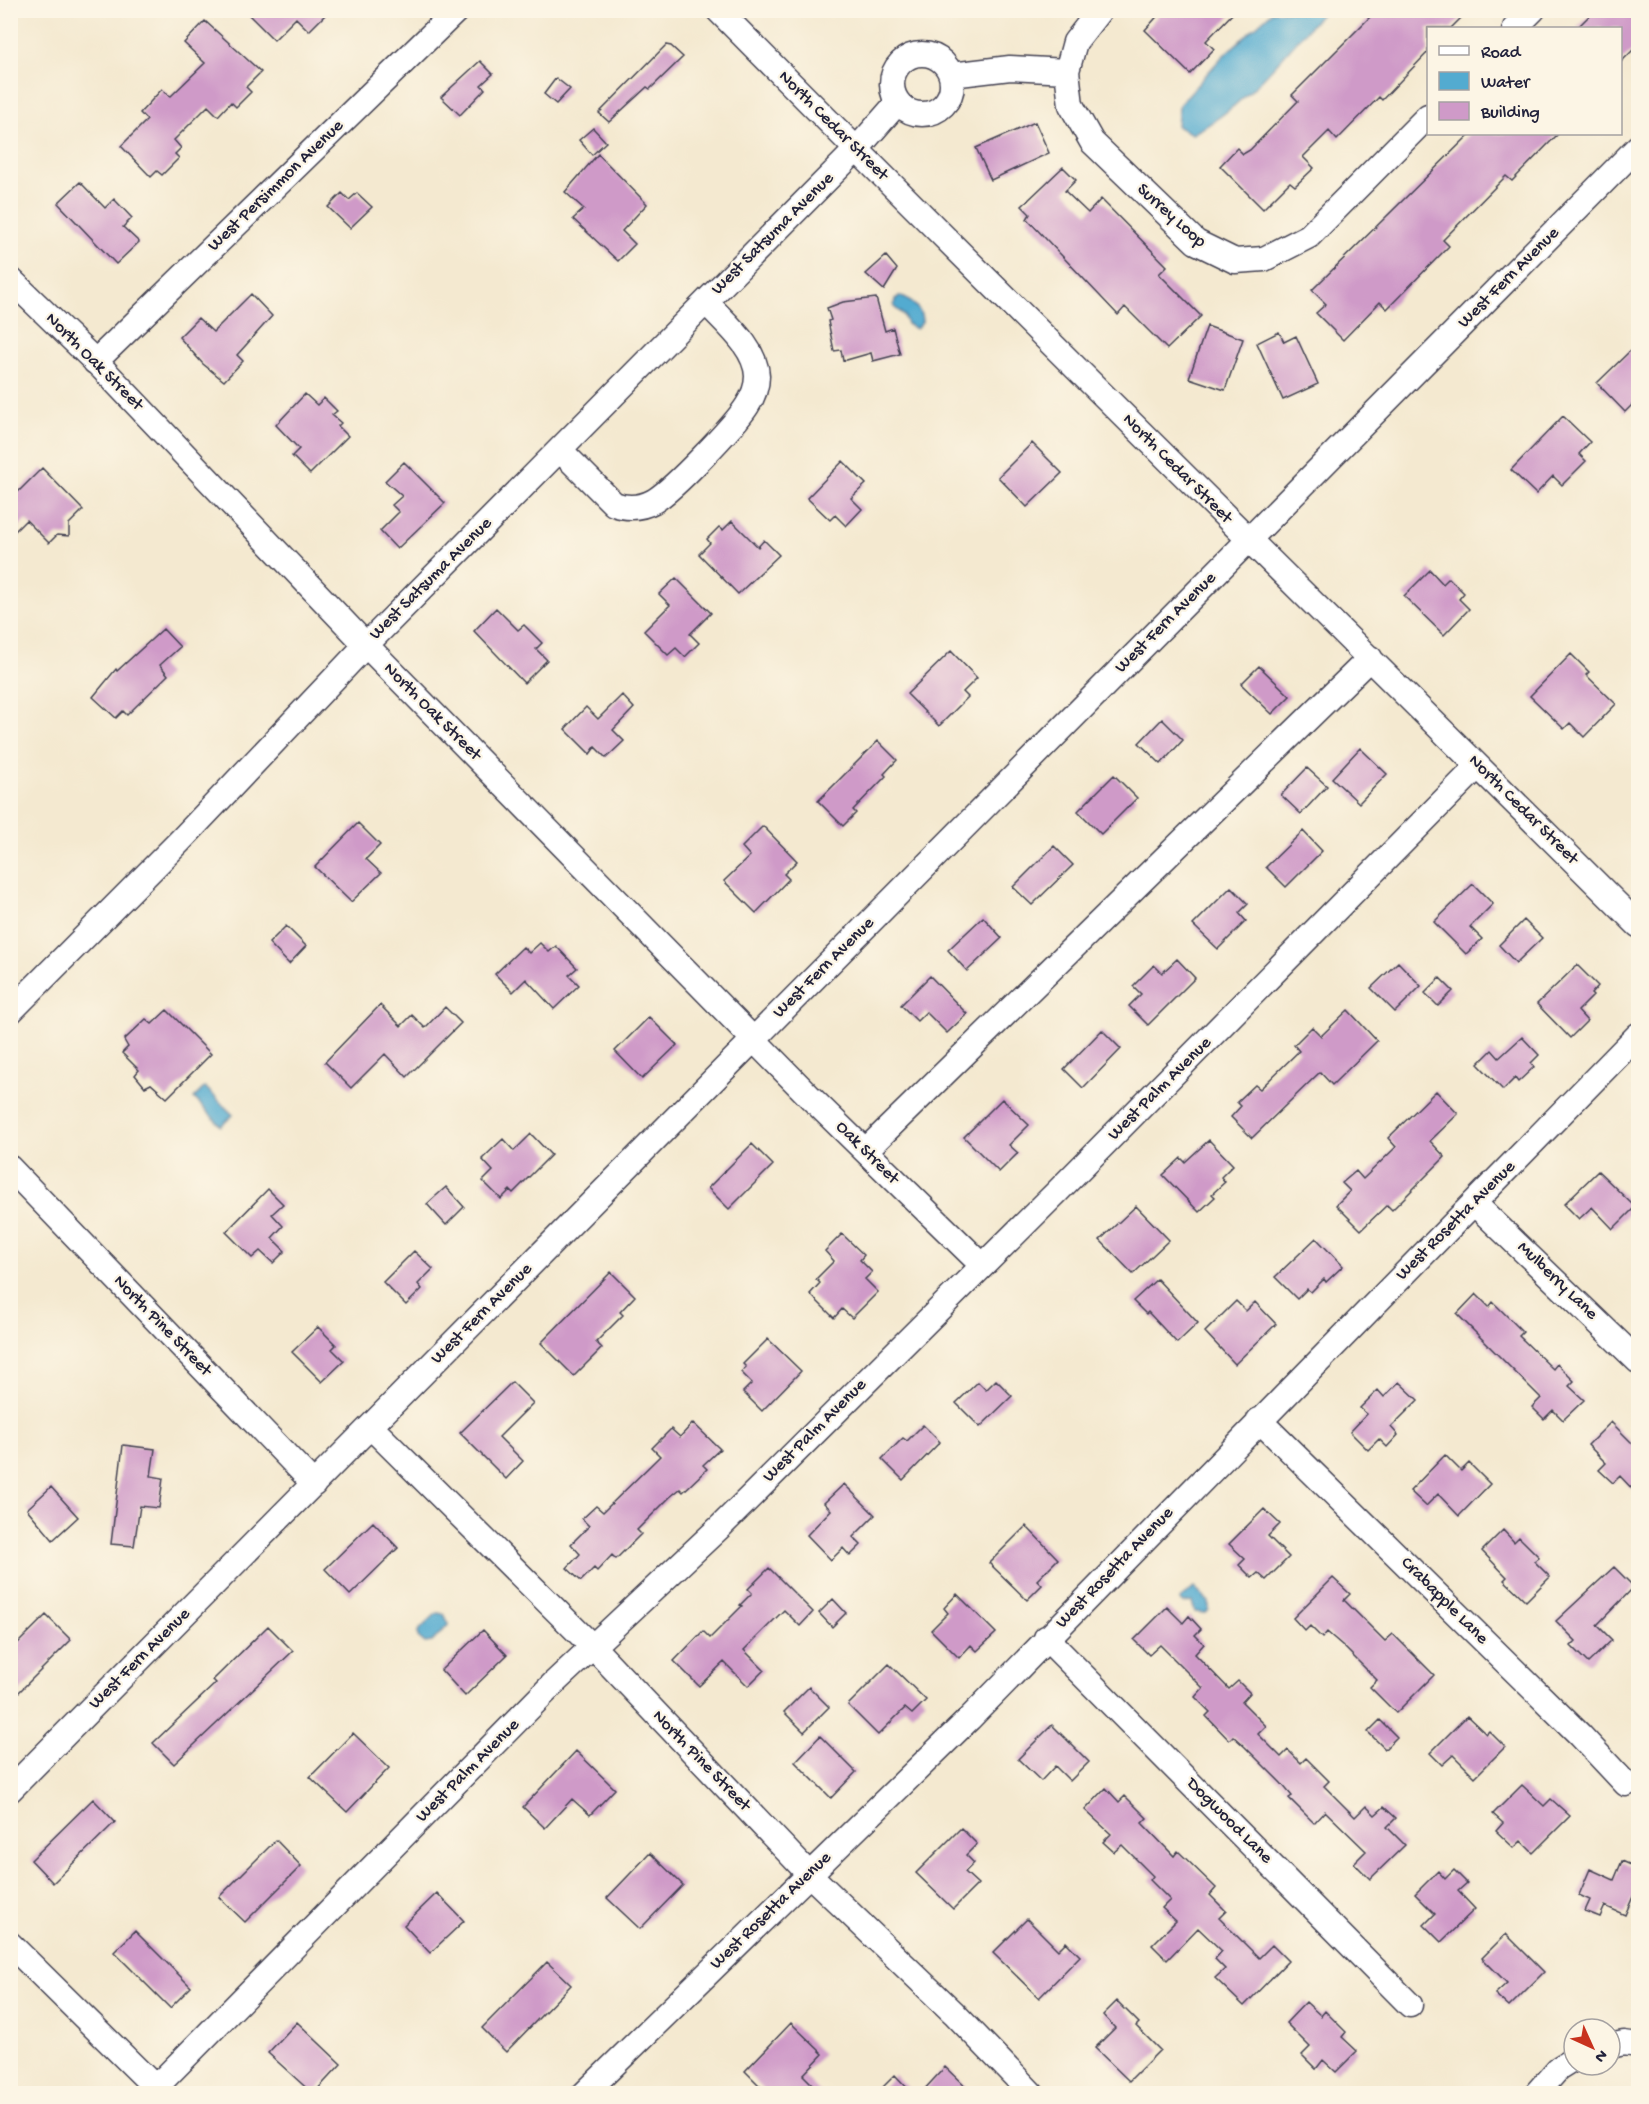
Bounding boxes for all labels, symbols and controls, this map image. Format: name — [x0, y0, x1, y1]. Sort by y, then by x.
legend — [1427, 27, 1622, 135]
text: Road — [1481, 43, 1522, 64]
street label: North Cedar Street — [774, 67, 894, 187]
text: Water — [1481, 73, 1531, 94]
text: Building — [1480, 103, 1540, 124]
street label: West Persimmon Avenue — [204, 115, 349, 256]
street label: West Satsuma Avenue — [707, 168, 839, 300]
street label: Surrey Loop — [1132, 179, 1210, 253]
street label: West Fern Avenue — [1454, 222, 1565, 333]
street label: North Oak Street — [41, 309, 149, 417]
street label: North Cedar Street — [1118, 410, 1238, 530]
street label: West Satsuma Avenue — [365, 513, 497, 645]
street label: West Fern Avenue — [1111, 567, 1222, 678]
street label: North Oak Street — [379, 659, 487, 767]
street label: North Cedar Street — [1464, 751, 1584, 871]
street label: West Fern Avenue — [769, 912, 880, 1023]
street label: West Palm Avenue — [1104, 1032, 1217, 1145]
street label: Oak Street — [831, 1117, 904, 1190]
street label: West Rosetta Avenue — [1392, 1156, 1521, 1285]
street label: Mulberry Lane — [1512, 1237, 1602, 1325]
street label: West Fern Avenue — [427, 1258, 538, 1369]
street label: North Pine Street — [108, 1271, 217, 1382]
street label: West Palm Avenue — [759, 1374, 872, 1487]
street label: West Rosetta Avenue — [1052, 1502, 1179, 1633]
street label: Crabapple Lane — [1396, 1553, 1493, 1650]
street label: West Fern Avenue — [85, 1603, 196, 1714]
street label: North Pine Street — [647, 1706, 756, 1817]
street label: West Palm Avenue — [412, 1714, 525, 1827]
street label: Dogwood Lane — [1181, 1773, 1277, 1869]
street label: West Rosetta Avenue — [706, 1847, 837, 1974]
north arrow — [1562, 2017, 1622, 2077]
text: N — [1589, 2045, 1611, 2066]

